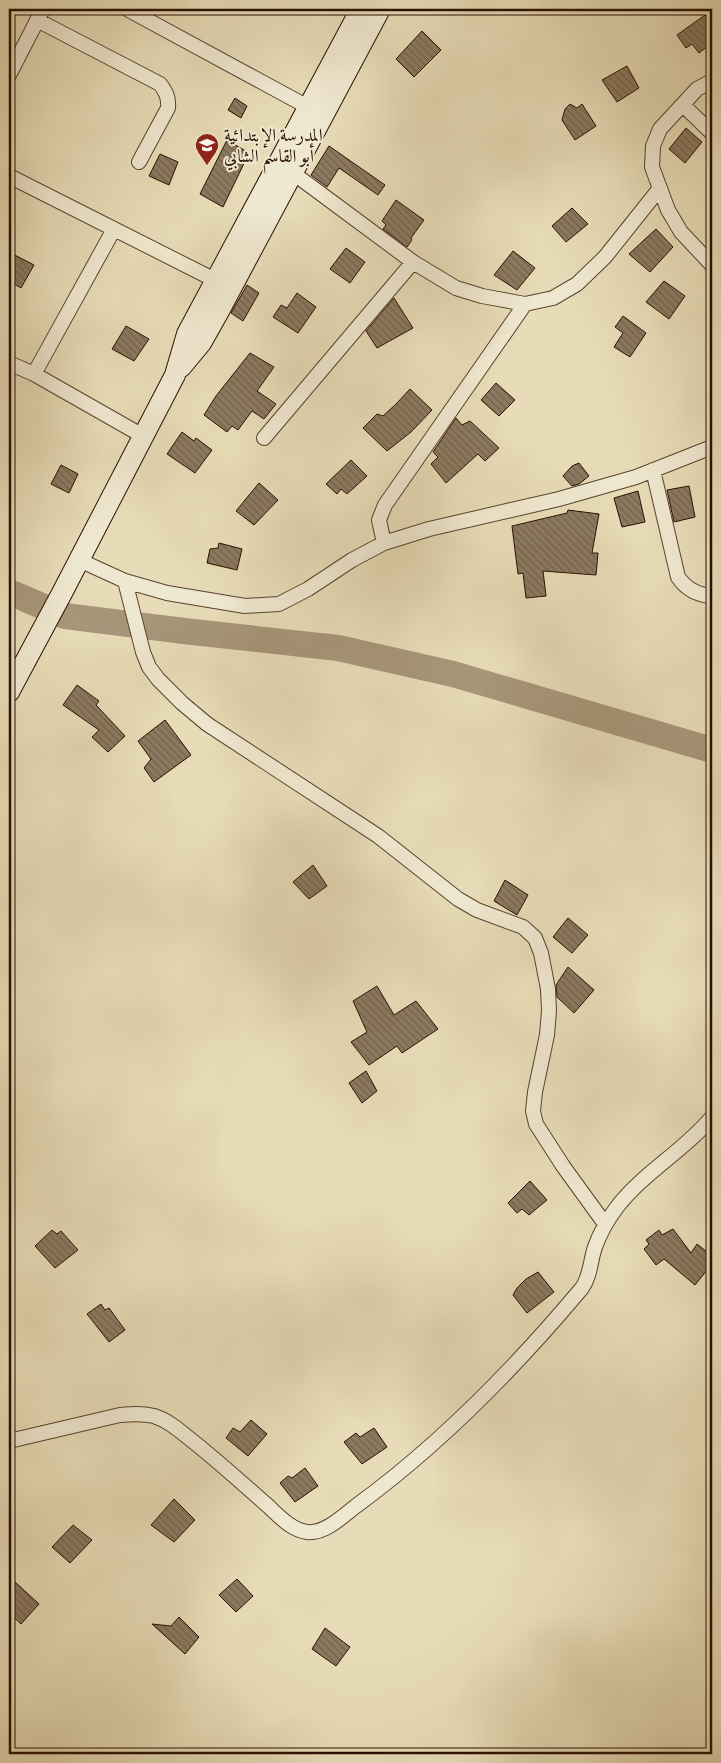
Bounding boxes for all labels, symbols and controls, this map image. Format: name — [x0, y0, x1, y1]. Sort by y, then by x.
place label: المدرسة الإبتدائية أبو القاسم الشابي — [224, 123, 323, 174]
school or university icon: المدرسة الإبتدائية أبو القاسم الشابي — [194, 132, 220, 166]

